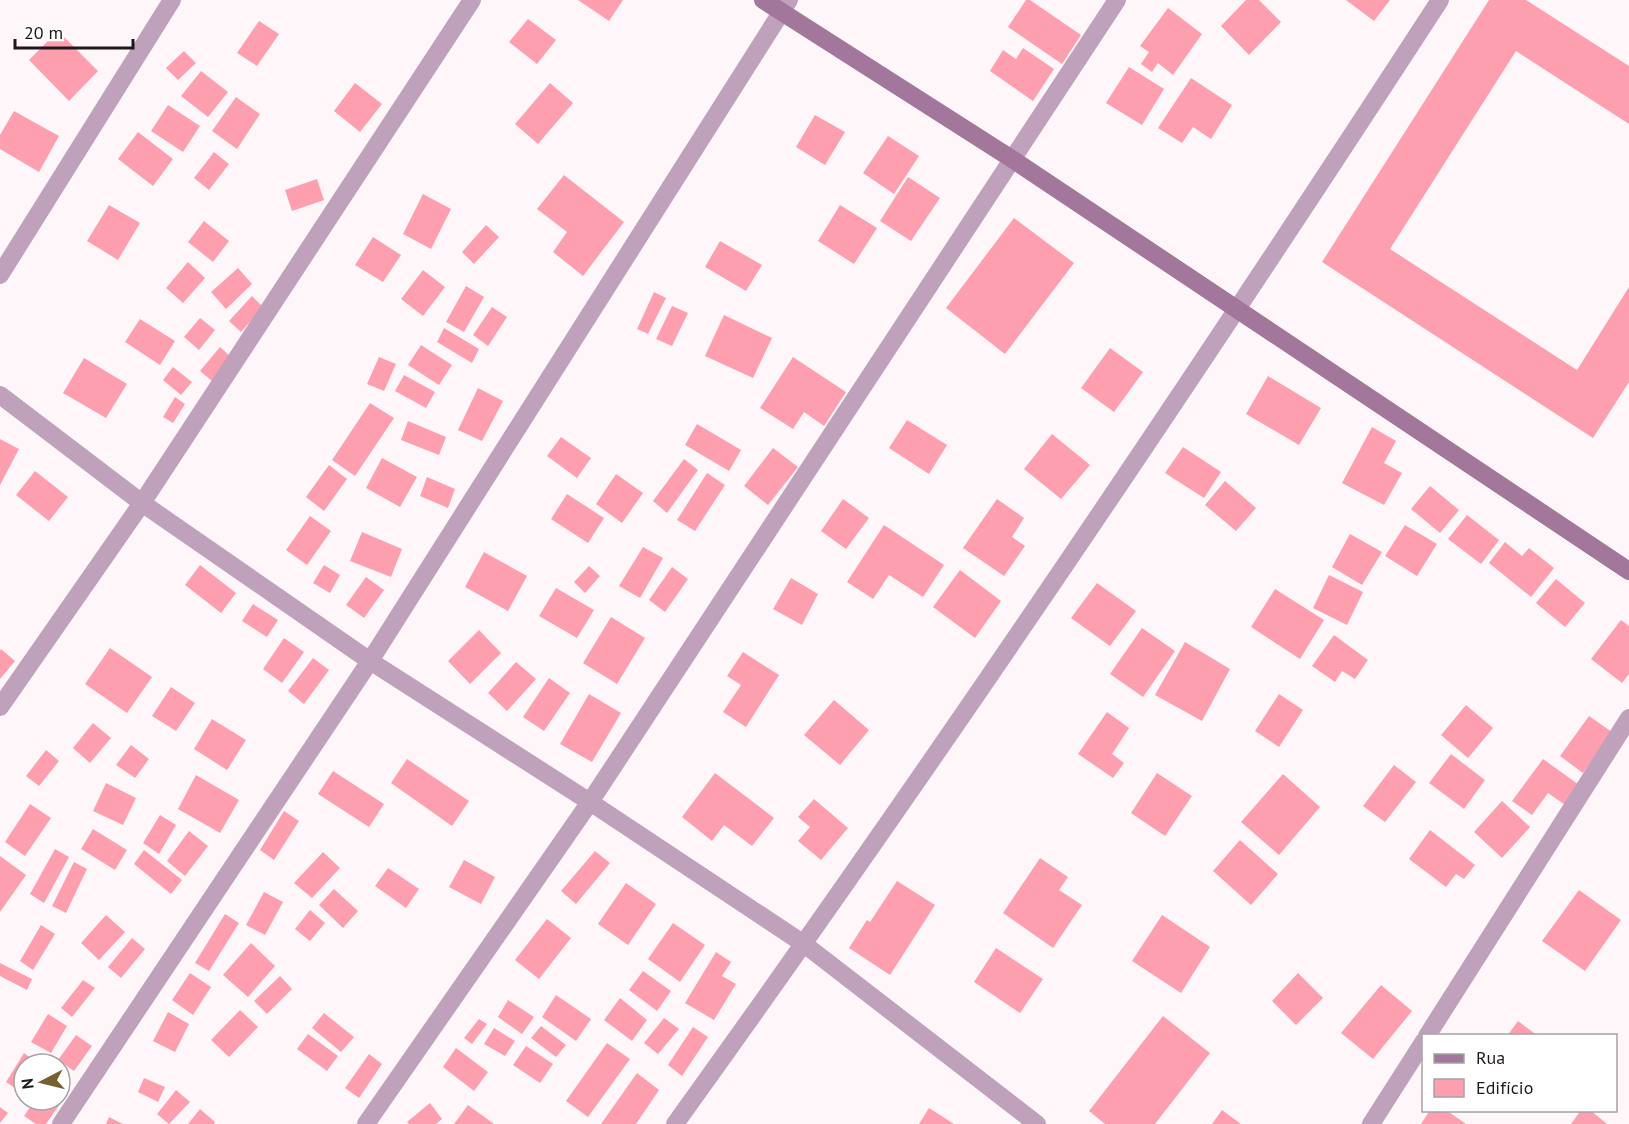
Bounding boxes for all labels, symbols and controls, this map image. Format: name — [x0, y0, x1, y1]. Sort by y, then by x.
scale bar — [15, 12, 134, 50]
text: 20 m — [24, 21, 63, 44]
legend — [1422, 1034, 1617, 1112]
text: Rua — [1476, 1046, 1505, 1069]
north arrow — [12, 1052, 72, 1112]
text: Edifício — [1476, 1076, 1533, 1099]
text: N — [17, 1077, 38, 1090]

